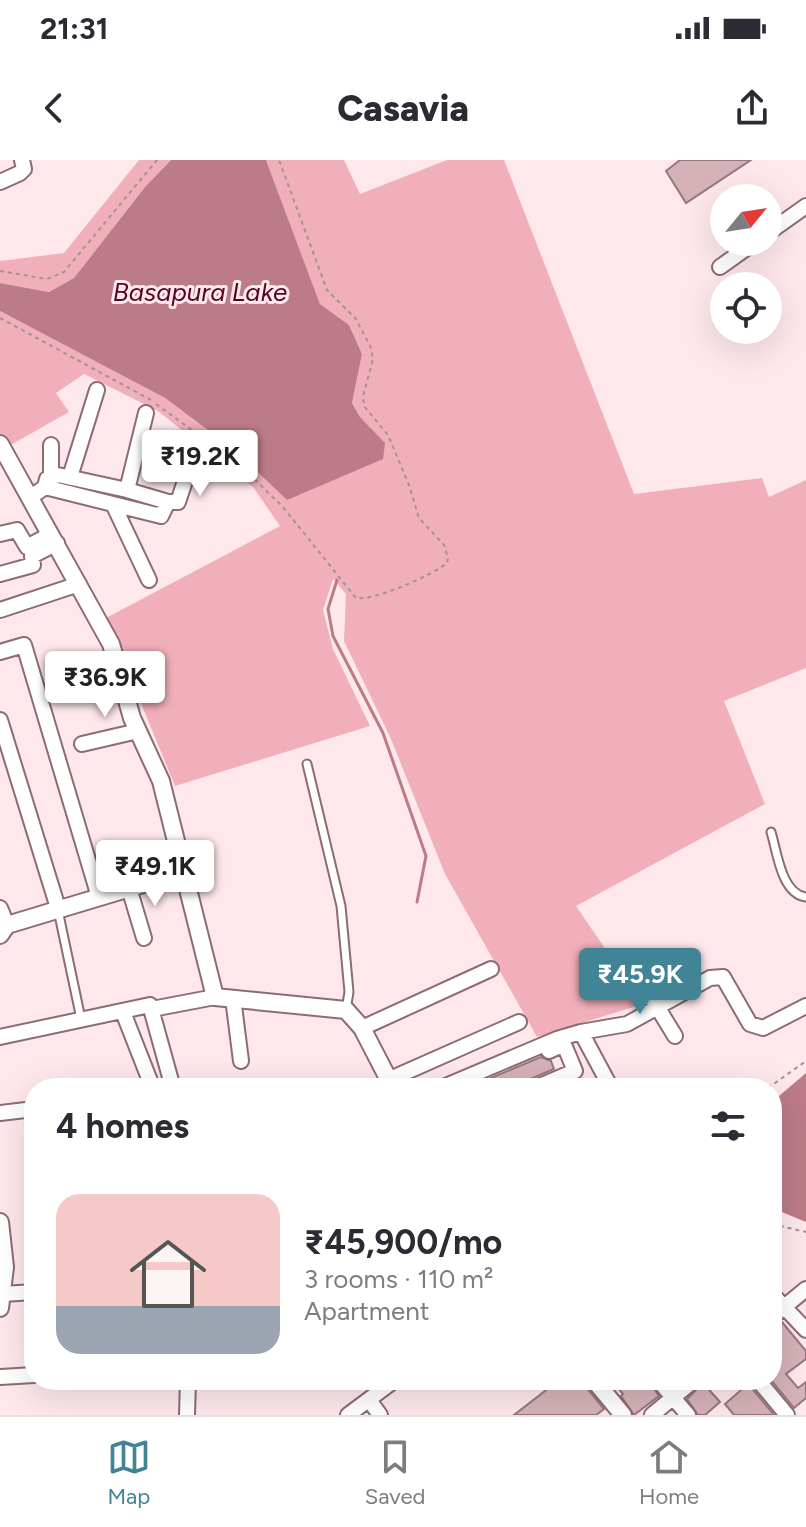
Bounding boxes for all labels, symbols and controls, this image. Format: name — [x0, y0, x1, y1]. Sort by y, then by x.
text: 21:31 — [40, 10, 108, 47]
icon: back — [32, 86, 76, 130]
icon: share — [730, 86, 774, 130]
text: Casavia — [337, 87, 469, 130]
north arrow — [710, 184, 782, 256]
map controls — [710, 184, 782, 344]
button: locate — [710, 272, 782, 344]
water label: Basapura Lake — [113, 276, 287, 308]
pin: ₹19.2K — [135, 430, 265, 498]
text: ₹19.2K — [160, 440, 240, 472]
pin: ₹36.9K — [40, 651, 170, 719]
text: ₹36.9K — [63, 661, 147, 693]
pin: ₹49.1K — [90, 840, 220, 908]
text: ₹49.1K — [114, 850, 196, 882]
pin: ₹45.9K — [575, 948, 705, 1016]
text: ₹45.9K — [597, 958, 683, 990]
icon: filters — [706, 1104, 750, 1148]
text: 4 homes — [56, 1106, 189, 1147]
text: ₹45,900/mo — [304, 1222, 502, 1263]
icon: home — [120, 1226, 216, 1322]
text: 3 rooms · 110 m² — [304, 1263, 493, 1295]
text: Apartment — [304, 1295, 430, 1327]
tab: Map — [107, 1435, 151, 1510]
tab: Saved — [365, 1435, 425, 1510]
tab: Home — [639, 1435, 699, 1510]

